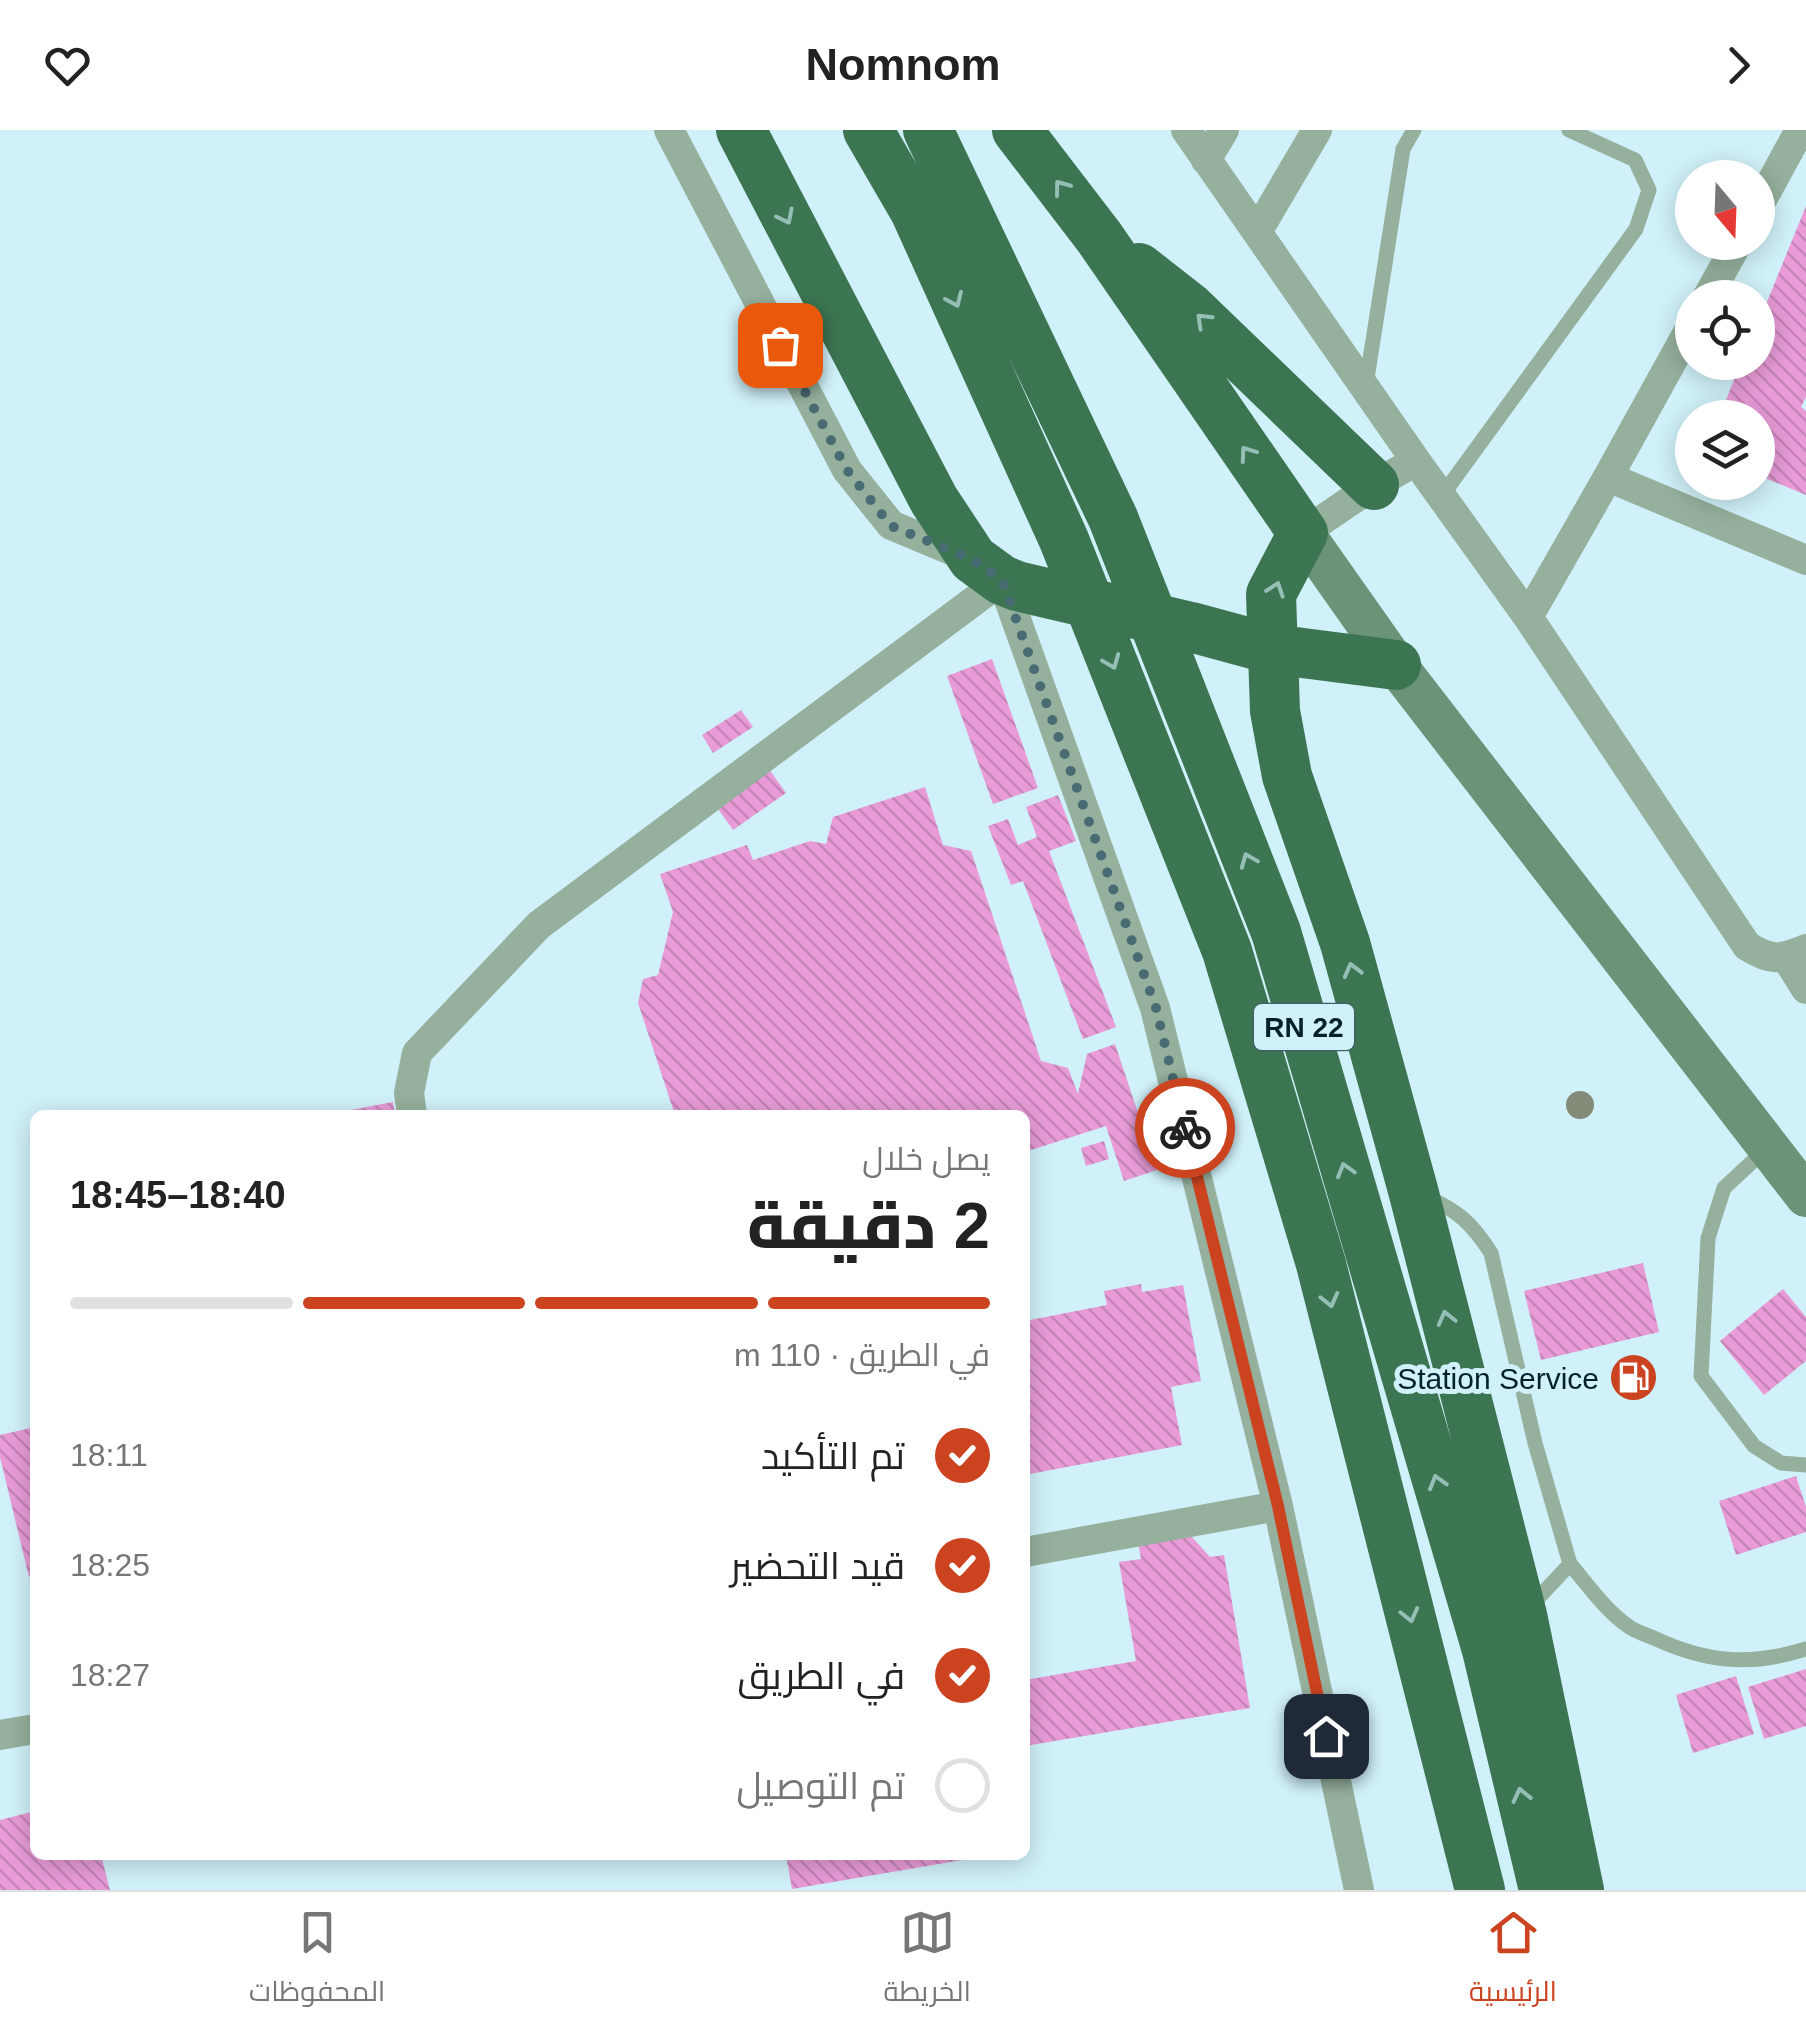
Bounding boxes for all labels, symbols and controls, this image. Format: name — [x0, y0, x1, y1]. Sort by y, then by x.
icon: heart — [40, 38, 95, 93]
icon: forward — [1711, 38, 1766, 93]
text: Nomnom — [806, 39, 1001, 90]
north arrow — [1675, 160, 1775, 260]
map controls — [1675, 160, 1775, 500]
one-way arrow — [1055, 180, 1072, 198]
one-way arrow — [773, 207, 793, 225]
button: locate — [1675, 280, 1775, 380]
one-way arrow — [943, 290, 963, 308]
pin — [738, 303, 823, 388]
one-way arrow — [1196, 314, 1214, 332]
icon: bag — [753, 318, 808, 373]
button: layers — [1675, 400, 1775, 500]
one-way arrow — [1241, 445, 1260, 463]
one-way arrow — [1265, 581, 1285, 598]
one-way arrow — [1101, 652, 1121, 670]
one-way arrow — [1239, 852, 1259, 870]
one-way arrow — [1343, 962, 1364, 979]
road number: RN 22 — [1254, 1004, 1354, 1050]
courier — [1135, 1078, 1235, 1178]
icon: bike — [1158, 1101, 1213, 1156]
text: يصل خلال — [862, 1141, 990, 1177]
one-way arrow — [1336, 1161, 1357, 1179]
text: 18:40–18:45 — [70, 1174, 286, 1216]
text: 2 دقيقة — [747, 1189, 990, 1262]
one-way arrow — [1318, 1291, 1339, 1308]
one-way arrow — [1436, 1310, 1457, 1327]
text: في الطريق · 110 m — [734, 1337, 990, 1373]
fuel station icon: Station Service — [1608, 1352, 1660, 1404]
place label: Station Service — [1397, 1362, 1599, 1395]
icon: check — [935, 1428, 990, 1483]
text: تم التأكيد — [761, 1435, 905, 1477]
text: 18:11 — [70, 1437, 148, 1473]
one-way arrow — [1428, 1474, 1449, 1491]
icon: check — [935, 1538, 990, 1593]
text: قيد التحضير — [730, 1545, 905, 1587]
text: 18:25 — [70, 1547, 150, 1583]
one-way arrow — [1398, 1606, 1419, 1623]
icon: check — [935, 1648, 990, 1703]
text: في الطريق — [738, 1655, 905, 1697]
text: 18:27 — [70, 1657, 150, 1693]
pin — [1284, 1694, 1369, 1779]
icon: home — [1299, 1709, 1354, 1764]
text: تم التوصيل — [737, 1765, 905, 1807]
one-way arrow — [1512, 1787, 1533, 1804]
tab: المحفوظات — [249, 1905, 385, 2017]
tab: الخريطة — [884, 1905, 971, 2017]
tab: الرئيسية — [1469, 1905, 1557, 2017]

